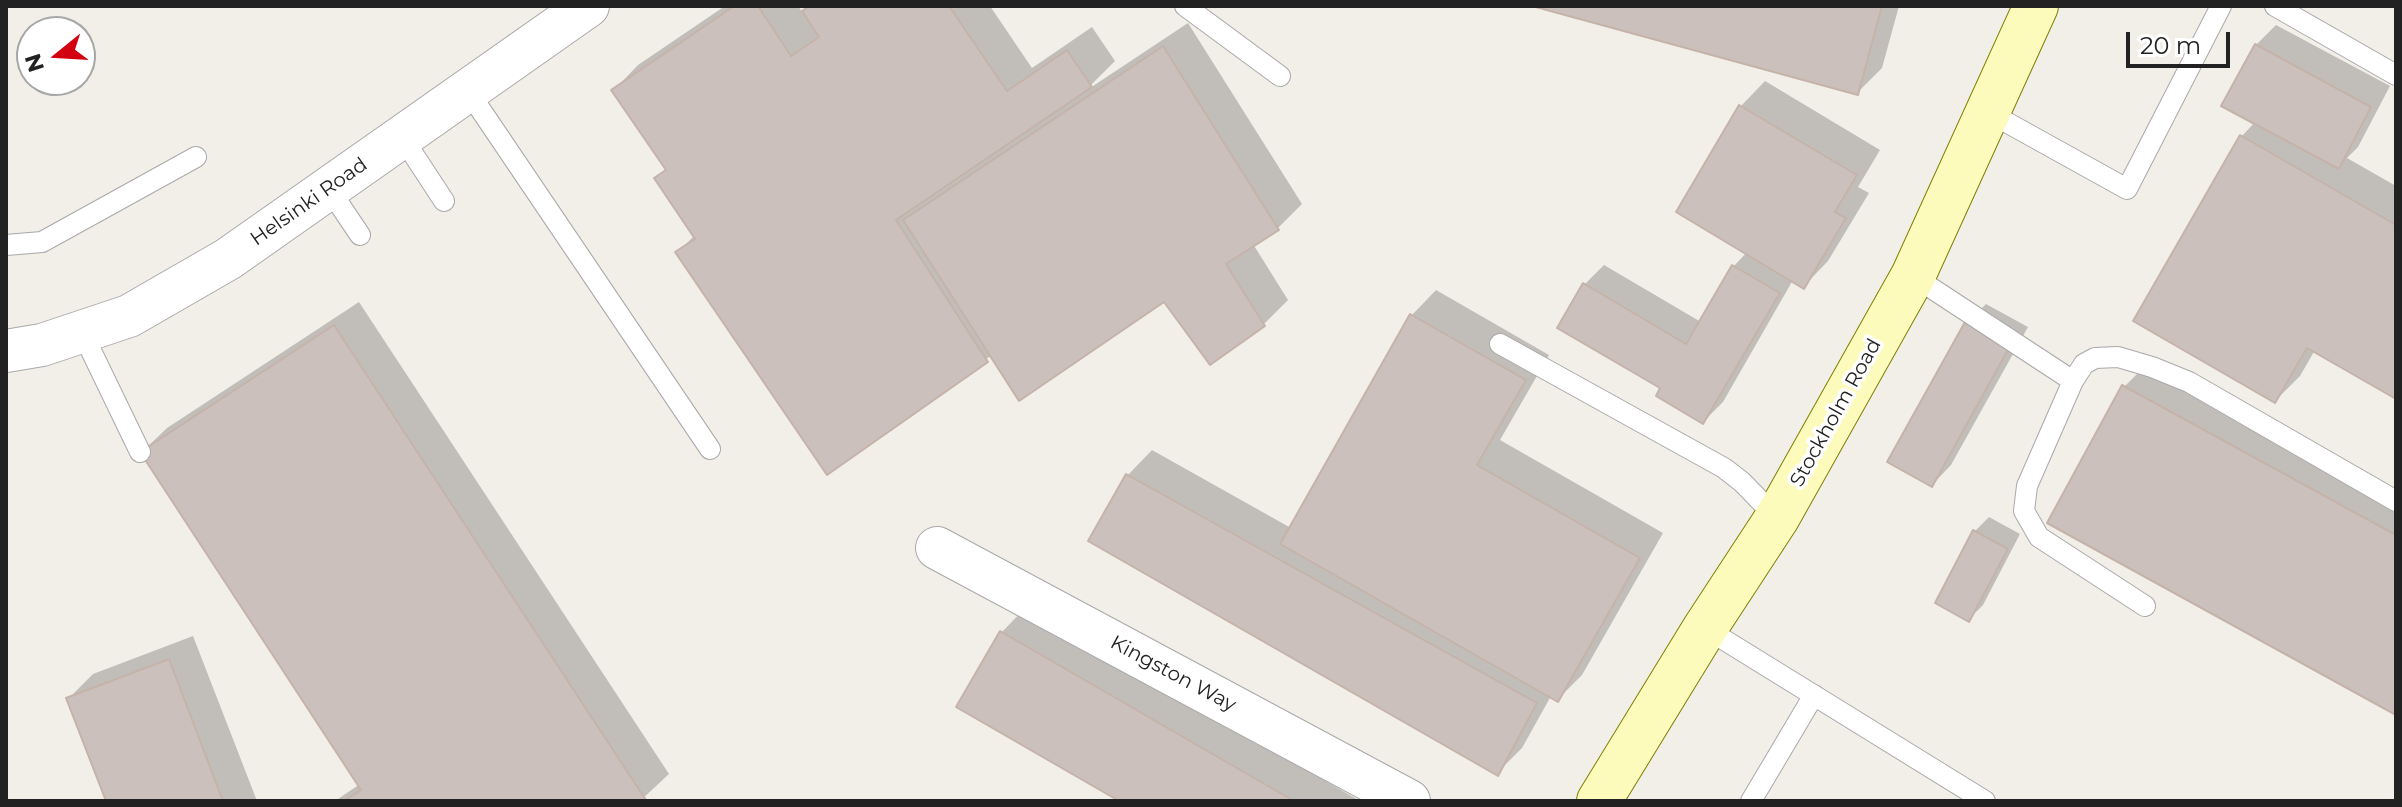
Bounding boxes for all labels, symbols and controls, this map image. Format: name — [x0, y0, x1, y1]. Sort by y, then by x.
north arrow — [16, 16, 96, 96]
scale bar — [2130, 16, 2234, 66]
text: 20 m — [2140, 31, 2201, 60]
text: N — [19, 50, 50, 76]
street label: Helsinki Road — [246, 153, 372, 251]
street label: Stockholm Road — [1785, 335, 1887, 491]
street label: Kingston Way — [1106, 631, 1240, 717]

